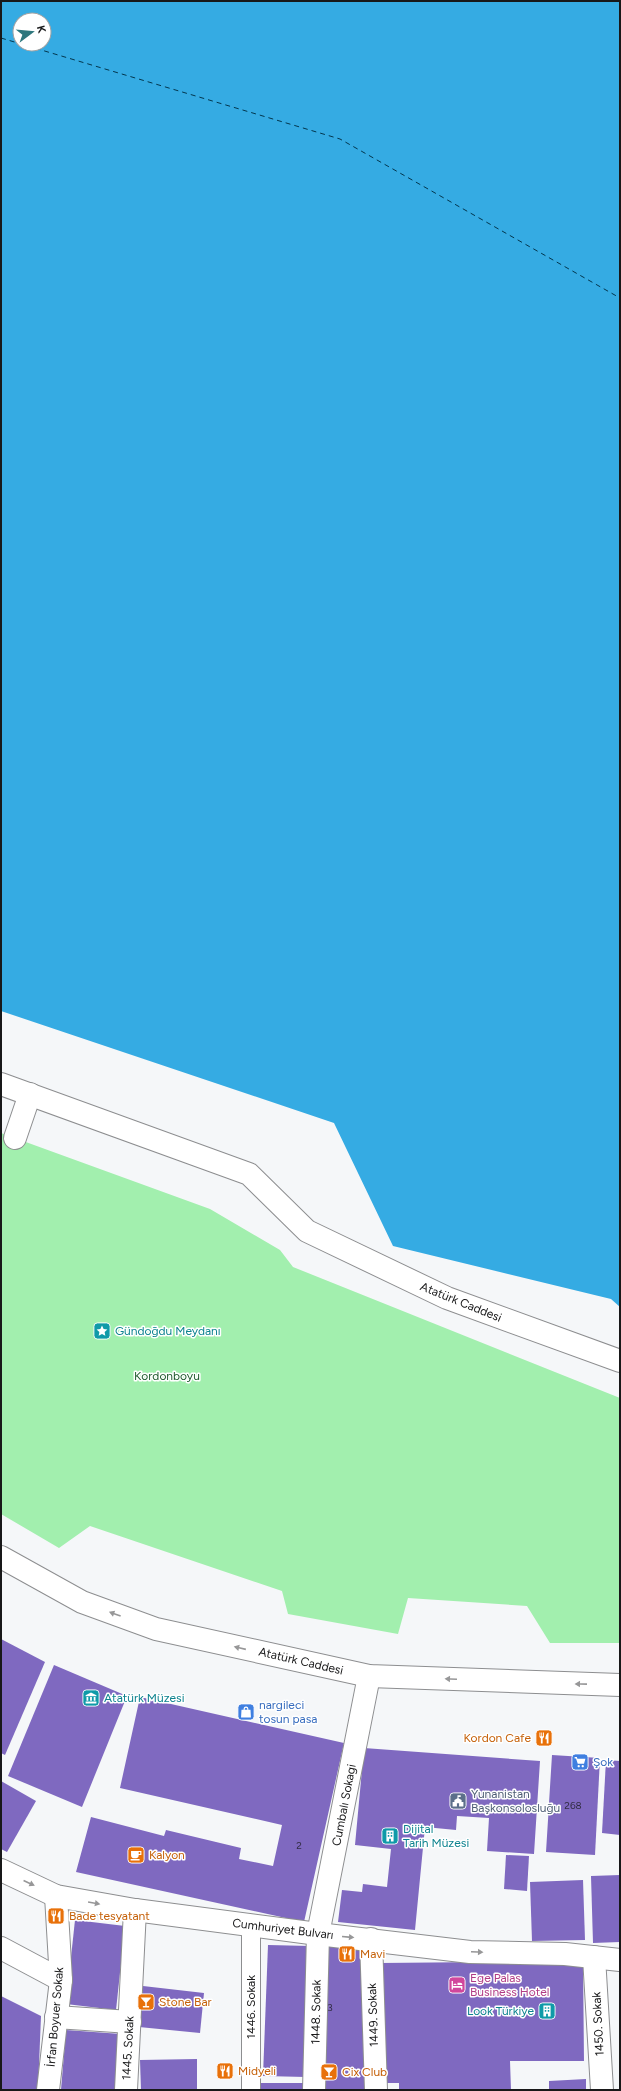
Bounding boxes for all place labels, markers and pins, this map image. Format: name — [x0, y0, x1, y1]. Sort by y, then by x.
place icon: Gündoğdu Meydanı — [92, 1321, 112, 1341]
place label: Gündoğdu Meydanı — [115, 1324, 221, 1338]
museum icon: Atatürk Müzesi — [81, 1688, 101, 1708]
place label: Atatürk Müzesi — [104, 1691, 185, 1705]
place label: nargileci tosun pasa — [259, 1698, 317, 1726]
shop icon: nargileci tosun pasa — [236, 1702, 256, 1722]
restaurant icon: Kordon Cafe — [534, 1728, 554, 1748]
place label: Kordon Cafe — [463, 1731, 531, 1745]
supermarket icon: Şok — [570, 1752, 590, 1772]
place label: Şok — [593, 1755, 613, 1769]
place label: Yunanistan Başkonsolosluğu — [471, 1787, 560, 1815]
public building icon: Yunanistan Başkonsolosluğu — [448, 1791, 468, 1811]
place label: Dijital Tarih Müzesi — [403, 1822, 469, 1850]
building icon: Dijital Tarih Müzesi — [380, 1826, 400, 1846]
cafe icon: Kalyon — [126, 1845, 146, 1865]
place label: Kalyon — [149, 1848, 185, 1862]
restaurant icon: Bade tesyatant — [46, 1906, 66, 1926]
place label: Bade tesyatant — [69, 1909, 150, 1923]
restaurant icon: Mavi — [337, 1944, 357, 1964]
place label: Mavi — [360, 1947, 385, 1961]
place label: Ege Palas Business Hotel — [470, 1971, 549, 1999]
hotel icon: Ege Palas Business Hotel — [447, 1975, 467, 1995]
bar icon: Stone Bar — [136, 1992, 156, 2012]
place label: Stone Bar — [159, 1995, 212, 2009]
building icon: Look Türkiye — [537, 2001, 557, 2021]
place label: Look Türkiye — [467, 2004, 534, 2018]
restaurant icon: Midyeli — [215, 2061, 235, 2081]
bar icon: Cix Club — [319, 2062, 339, 2082]
place label: Midyeli — [238, 2064, 276, 2078]
place label: Cix Club — [342, 2065, 387, 2079]

